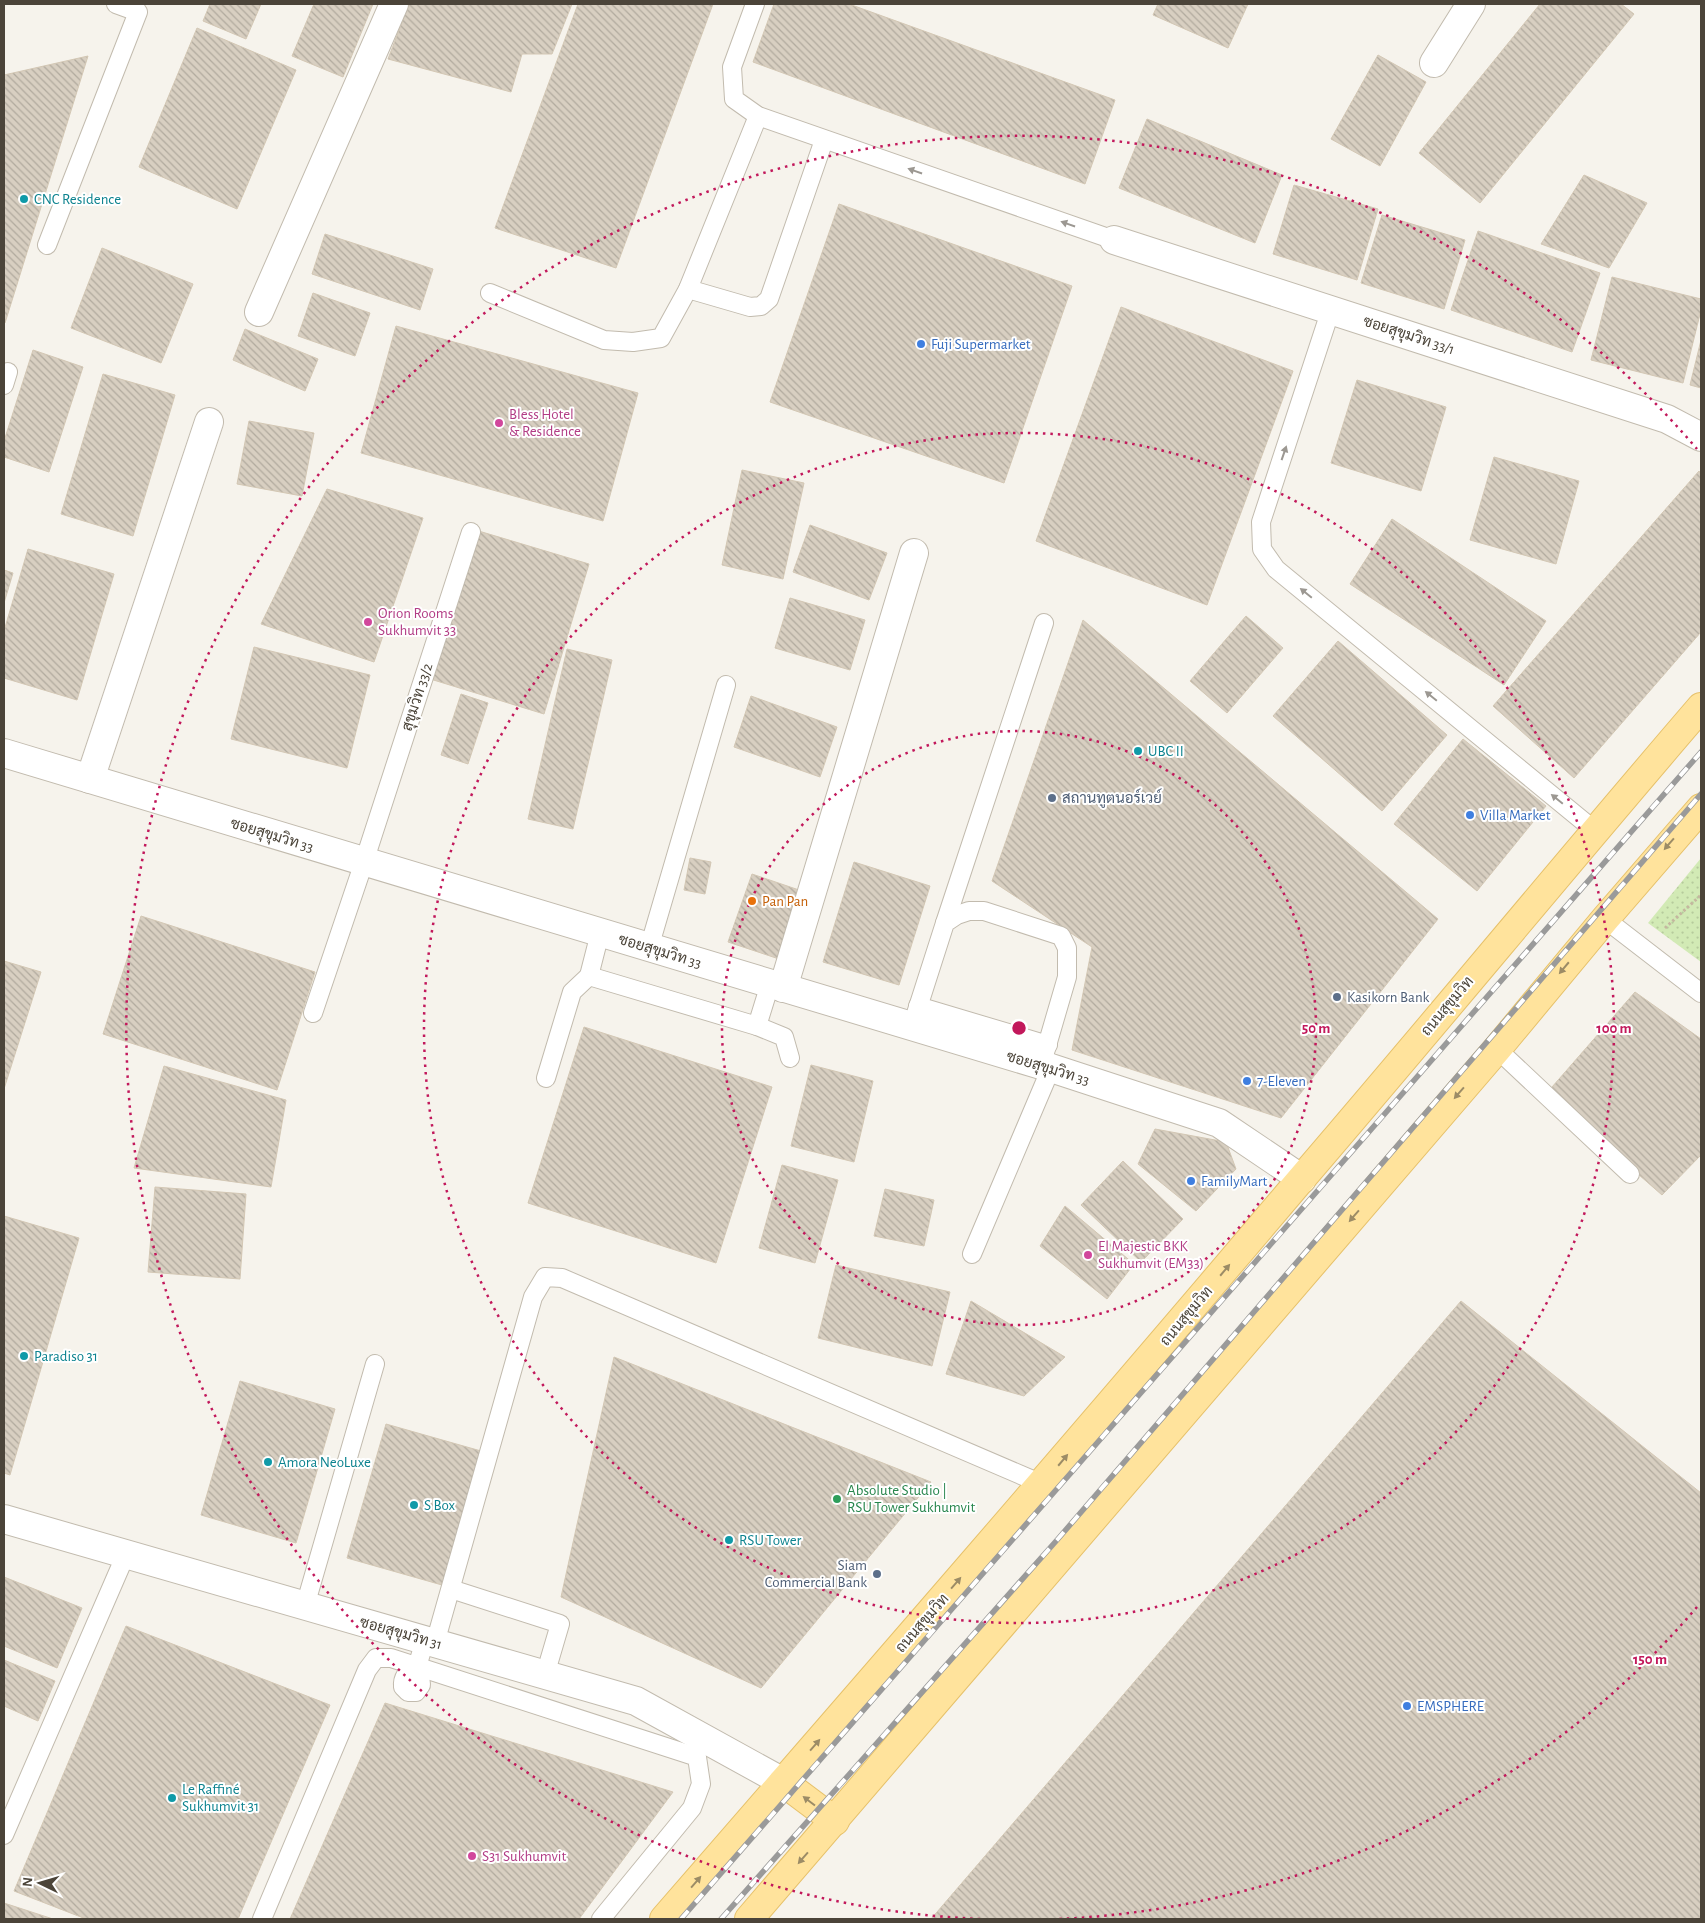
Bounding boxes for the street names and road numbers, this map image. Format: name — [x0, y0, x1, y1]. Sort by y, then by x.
street label: ซอยสุขุมวิท 33/1 — [1360, 312, 1457, 360]
street label: สุขุมวิท 33/2 — [398, 661, 438, 734]
street label: ซอยสุขุมวิท 33 — [228, 814, 316, 858]
street label: ซอยสุขุมวิท 33 — [616, 930, 704, 974]
street label: ถนนสุขุมวิท — [1417, 973, 1479, 1041]
street label: ซอยสุขุมวิท 33 — [1004, 1047, 1092, 1091]
street label: ถนนสุขุมวิท — [1156, 1283, 1218, 1351]
street label: ถนนสุขุมวิท — [892, 1590, 954, 1657]
street label: ซอยสุขุมวิท 31 — [357, 1613, 444, 1655]

